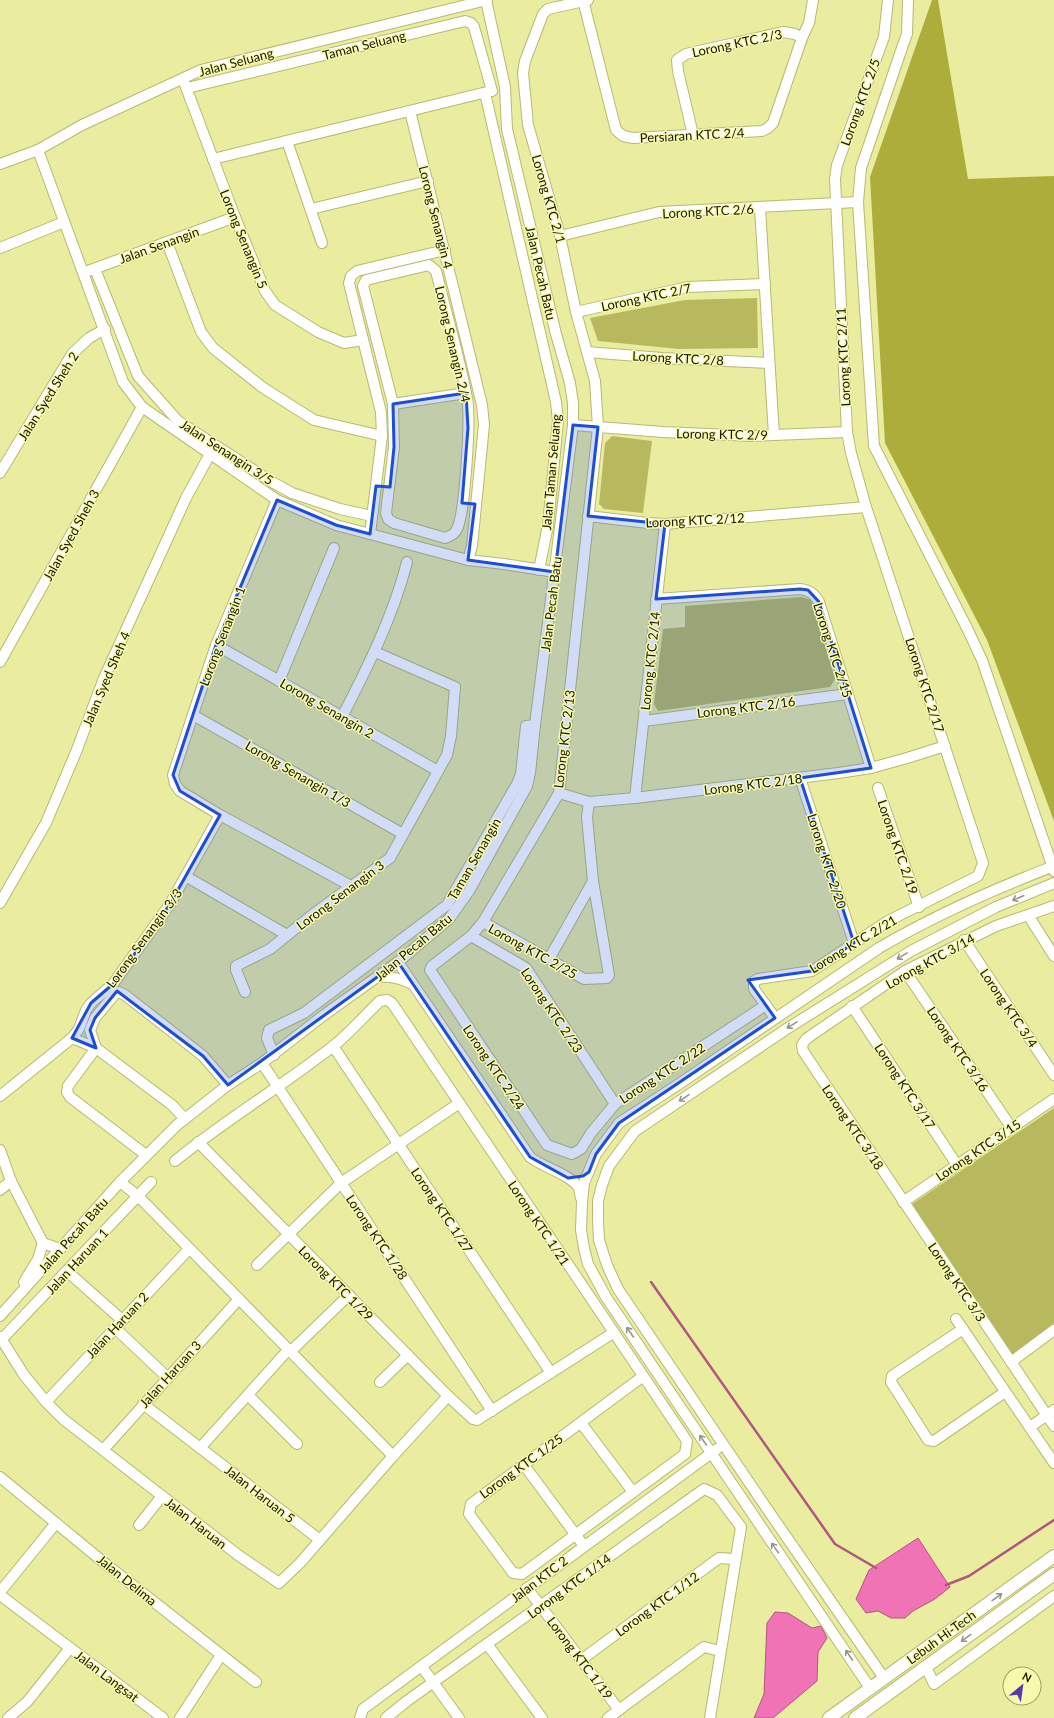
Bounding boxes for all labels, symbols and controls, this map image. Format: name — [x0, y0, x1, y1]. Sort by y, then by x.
street label: Lorong KTC 2/3 — [691, 26, 783, 60]
street label: Taman Seluang — [321, 27, 407, 63]
street label: Jalan Seluang — [197, 44, 275, 80]
street label: Lorong KTC 2/5 — [837, 56, 883, 148]
street label: Persiaran KTC 2/4 — [639, 124, 745, 146]
street label: Lorong KTC 2/1 — [529, 153, 569, 245]
street label: Lorong Senangin 4 — [415, 164, 457, 271]
street label: Lorong Senangin 5 — [217, 187, 271, 291]
street label: Lorong KTC 2/6 — [662, 201, 754, 221]
street label: Jalan Senangin — [117, 223, 201, 267]
street label: Jalan Pecah Batu — [522, 224, 560, 322]
street label: Lorong KTC 2/7 — [600, 280, 693, 314]
street label: Lorong Senangin 2/4 — [432, 284, 474, 404]
street label: Lorong KTC 2/11 — [832, 307, 854, 407]
street label: Lorong KTC 2/8 — [632, 348, 724, 368]
street label: Jalan Syed Sheh 2 — [14, 349, 82, 443]
street label: Jalan Taman Seluang — [538, 413, 564, 531]
street label: Jalan Senangin 3/5 — [177, 416, 277, 488]
street label: Lorong KTC 2/9 — [676, 425, 768, 443]
street label: Jalan Syed Sheh 3 — [39, 487, 103, 583]
street label: Lorong KTC 2/12 — [645, 509, 745, 531]
street label: Jalan Pecah Batu — [537, 555, 565, 653]
street label: Lorong Senangin 1 — [196, 584, 248, 688]
street label: Lorong KTC 2/15 — [810, 600, 856, 700]
street label: Lorong KTC 2/14 — [637, 610, 663, 711]
street label: Jalan Syed Sheh 4 — [79, 629, 133, 729]
street label: Lorong KTC 2/17 — [902, 635, 948, 735]
street label: Lorong Senangin 2 — [277, 675, 377, 741]
street label: Lorong KTC 2/13 — [550, 689, 578, 789]
street label: Lorong KTC 2/16 — [696, 693, 796, 721]
street label: Lorong Senangin 1/3 — [242, 737, 354, 811]
street label: Lorong KTC 2/18 — [703, 770, 803, 798]
street label: Lorong KTC 2/19 — [874, 798, 922, 896]
street label: Lorong KTC 2/20 — [804, 811, 850, 911]
street label: Taman Senangin — [444, 815, 504, 903]
street label: Lorong Senangin 3 — [293, 857, 387, 933]
street label: Lorong Senangin 3/3 — [103, 885, 185, 991]
one-way arrow — [1013, 895, 1025, 902]
street label: Jalan Pecah Batu — [371, 910, 455, 984]
street label: Lorong KTC 2/21 — [806, 912, 900, 976]
street label: Lorong KTC 2/25 — [486, 920, 580, 982]
street label: Lorong KTC 3/14 — [883, 930, 978, 992]
one-way arrow — [896, 953, 908, 961]
street label: Lorong KTC 2/23 — [518, 964, 586, 1056]
street label: Lorong KTC 3/4 — [977, 966, 1041, 1051]
street label: Lorong KTC 3/16 — [924, 1003, 992, 1095]
street label: Lorong KTC 2/24 — [460, 1021, 529, 1113]
one-way arrow — [786, 1022, 798, 1030]
street label: Lorong KTC 2/22 — [616, 1039, 708, 1107]
street label: Lorong KTC 3/17 — [871, 1040, 939, 1132]
street label: Lorong KTC 3/18 — [819, 1081, 887, 1173]
one-way arrow — [679, 1094, 690, 1102]
street label: Lorong KTC 3/15 — [932, 1116, 1024, 1184]
street label: Lorong KTC 1/27 — [408, 1164, 477, 1256]
street label: Lorong KTC 1/21 — [505, 1177, 573, 1269]
street label: Lorong KTC 1/28 — [343, 1191, 411, 1283]
street label: Jalan Pecah Batu — [35, 1194, 111, 1276]
street label: Jalan Haruan 1 — [42, 1225, 112, 1297]
street label: Lorong KTC 3/3 — [925, 1240, 989, 1324]
street label: Lorong KTC 1/29 — [295, 1242, 377, 1324]
street label: Jalan Haruan 2 — [82, 1289, 152, 1361]
one-way arrow — [626, 1327, 634, 1338]
street label: Jalan Haruan 3 — [136, 1337, 204, 1411]
street label: Lorong KTC 1/25 — [476, 1430, 566, 1502]
one-way arrow — [699, 1435, 707, 1446]
street label: Jalan Haruan 5 — [222, 1462, 298, 1526]
street label: Jalan Haruan — [162, 1494, 230, 1552]
one-way arrow — [771, 1543, 779, 1554]
street label: Lorong KTC 1/14 — [524, 1550, 614, 1622]
street label: Jalan Delima — [94, 1551, 160, 1609]
street label: Jalan KTC 2 — [507, 1552, 571, 1606]
street label: Lorong KTC 1/12 — [612, 1568, 702, 1640]
one-way arrow — [991, 1593, 1002, 1601]
street label: Lebuh Hi-Tech — [903, 1607, 979, 1667]
street label: Lorong KTC 1/19 — [544, 1614, 616, 1702]
one-way arrow — [960, 1634, 971, 1642]
street label: Jalan Langsat — [72, 1647, 142, 1705]
one-way arrow — [845, 1650, 853, 1661]
north arrow — [1002, 1666, 1042, 1706]
text: N — [1020, 1669, 1034, 1685]

